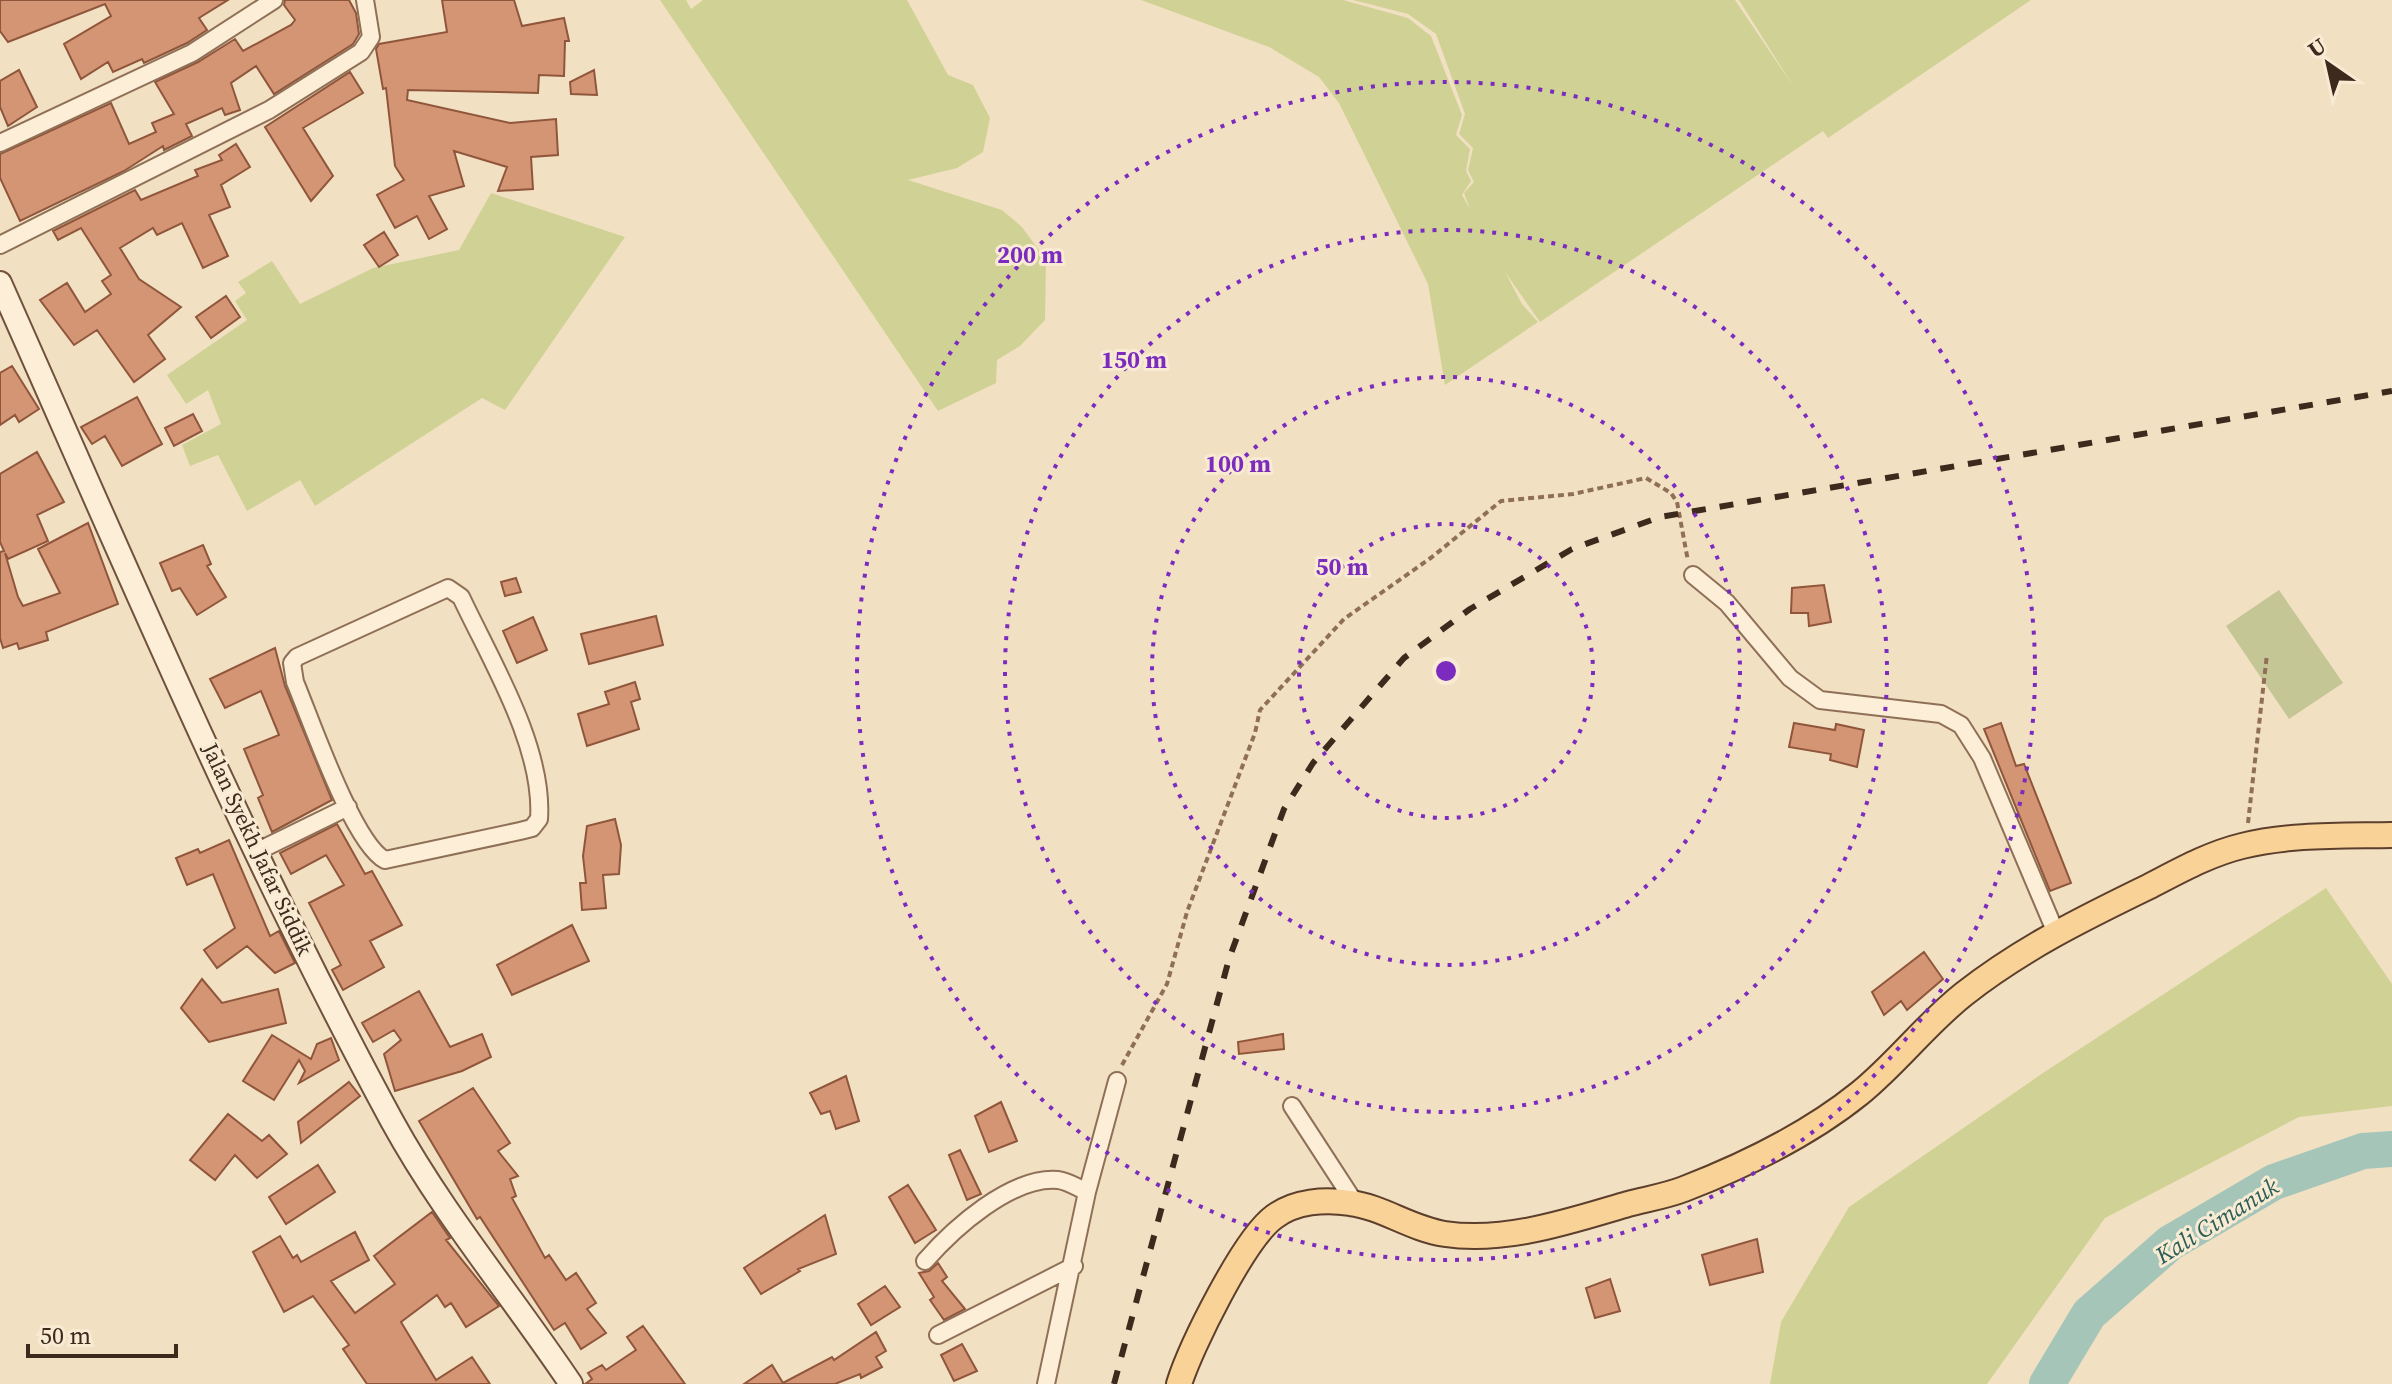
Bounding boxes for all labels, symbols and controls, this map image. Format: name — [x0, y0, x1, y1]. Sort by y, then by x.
north arrow — [2288, 24, 2368, 104]
text: U — [2302, 30, 2332, 64]
text: 200 m — [997, 238, 1063, 271]
text: 150 m — [1101, 343, 1167, 376]
text: 100 m — [1205, 447, 1271, 480]
text: 50 m — [1316, 550, 1369, 583]
centre of rings — [1432, 657, 1460, 685]
street label: Jalan Syekh Jafar Siddik — [195, 737, 321, 961]
water label: Kali Cimanuk — [2148, 1169, 2285, 1272]
scale bar — [28, 1308, 176, 1358]
text: 50 m — [40, 1319, 91, 1352]

